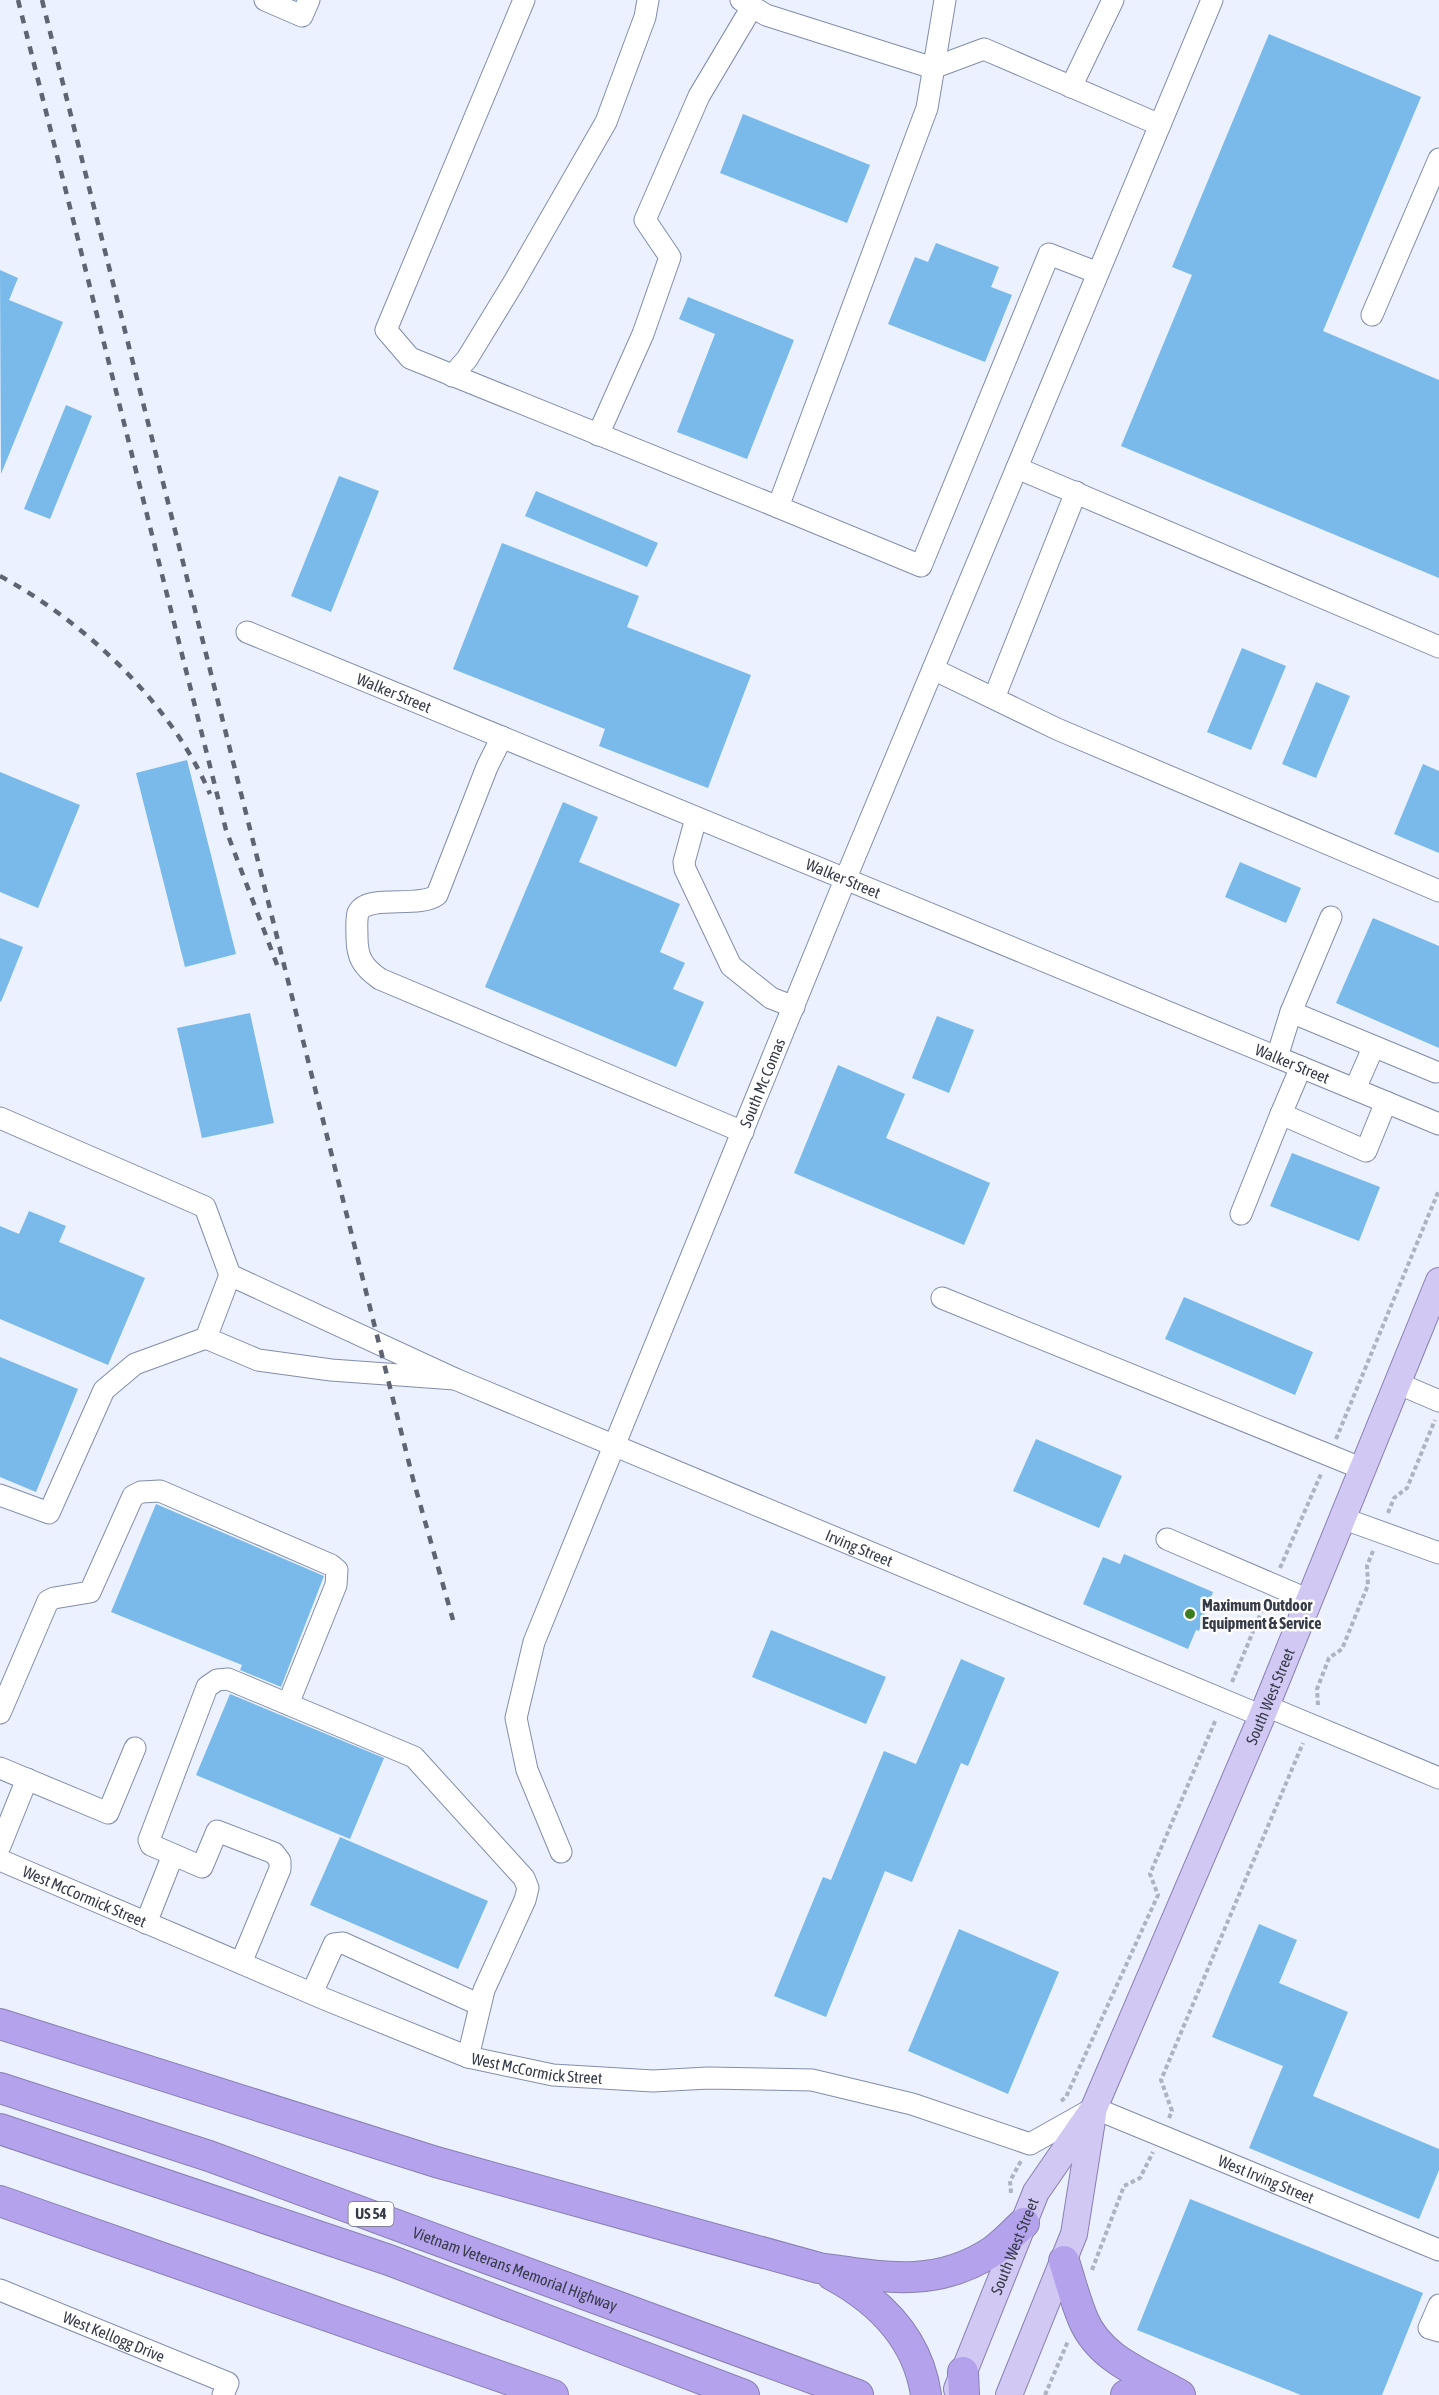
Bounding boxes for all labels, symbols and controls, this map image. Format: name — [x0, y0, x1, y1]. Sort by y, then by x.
street label: Walker Street — [354, 669, 434, 716]
street label: Walker Street — [803, 855, 883, 902]
street label: South Mc Comas — [736, 1035, 789, 1130]
street label: Walker Street — [1253, 1040, 1333, 1087]
street label: Irving Street — [823, 1526, 896, 1570]
place label: Maximum Outdoor Equipment & Service — [1202, 1596, 1321, 1632]
marker: Maximum Outdoor Equipment & Service — [1183, 1607, 1197, 1621]
street label: South West Street — [1242, 1645, 1298, 1747]
street label: West McCormick Street — [20, 1862, 149, 1931]
street label: West McCormick Street — [470, 2049, 603, 2087]
street label: West Irving Street — [1216, 2151, 1317, 2207]
street label: South West Street — [987, 2195, 1042, 2297]
road number: US 54 — [348, 2202, 394, 2226]
street label: Vietnam Veterans Memorial Highway — [410, 2223, 620, 2316]
street label: West Kellogg Drive — [60, 2308, 167, 2365]

